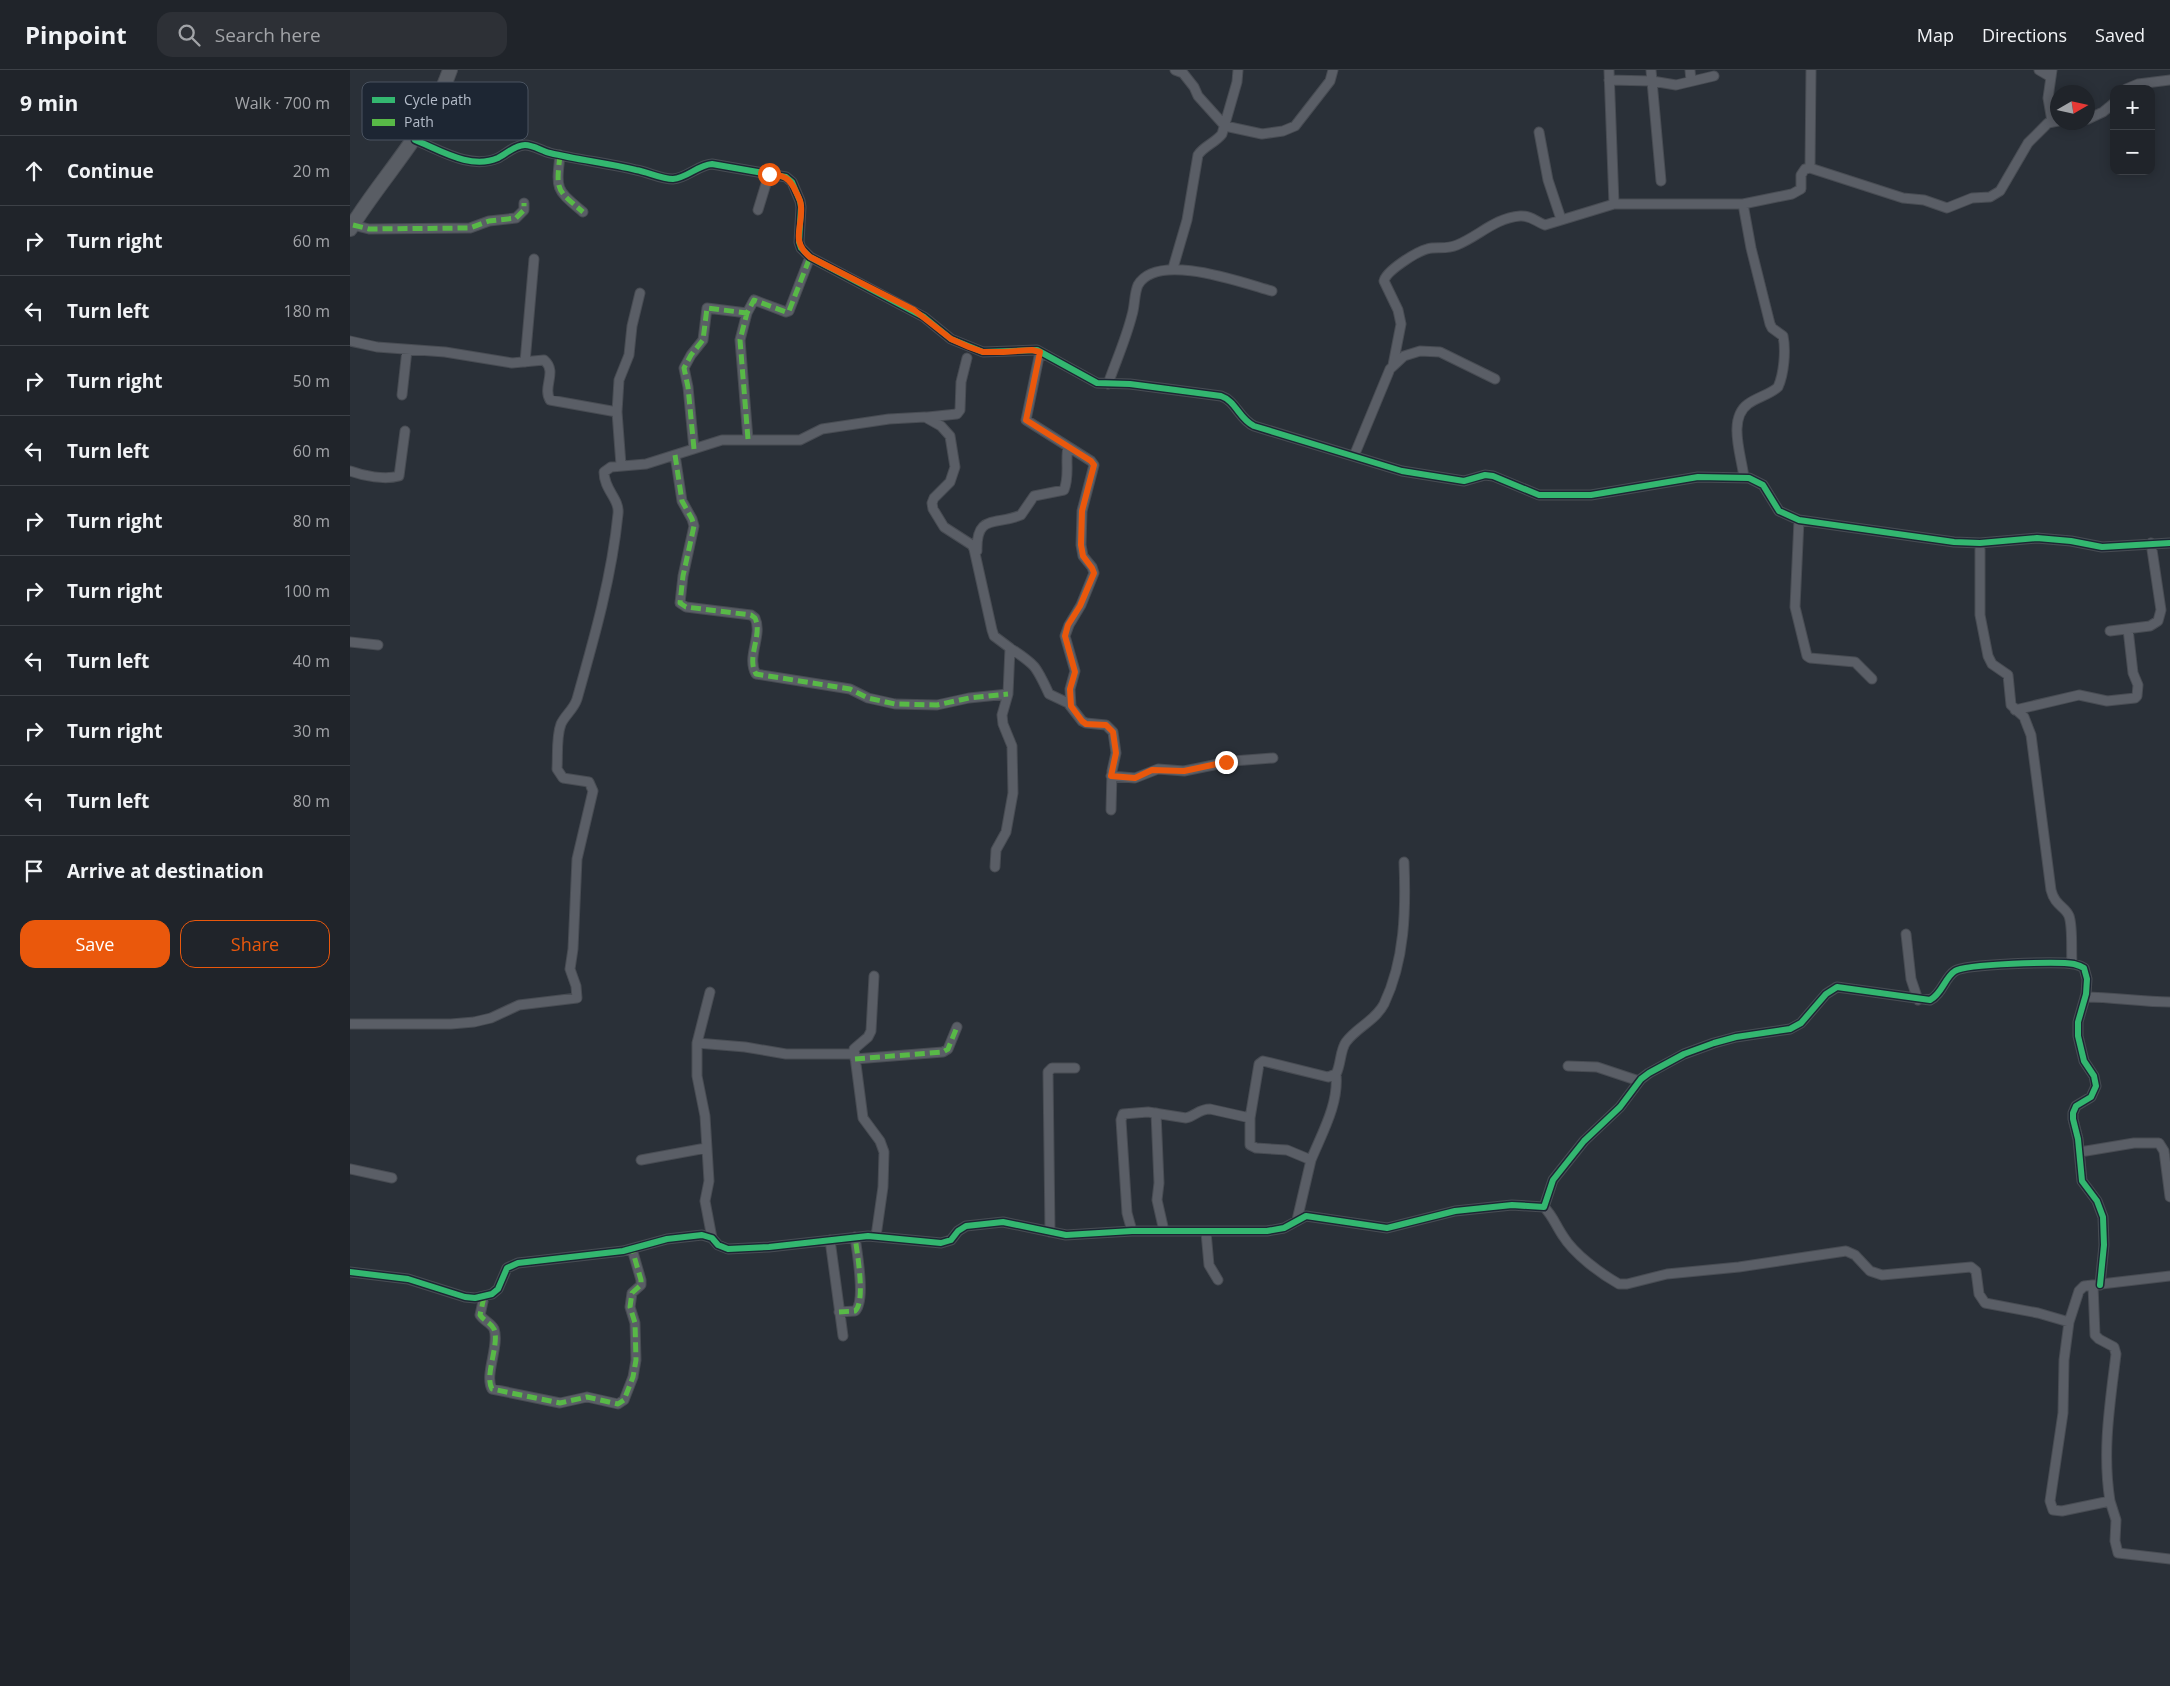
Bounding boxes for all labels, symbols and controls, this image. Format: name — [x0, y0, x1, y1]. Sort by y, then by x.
search box — [157, 12, 507, 57]
text: Pinpoint — [25, 18, 127, 51]
icon: search — [175, 21, 203, 49]
text: Search here — [215, 22, 321, 48]
text: Map — [1917, 23, 1954, 47]
text: Directions — [1982, 23, 2067, 47]
text: Saved — [2095, 23, 2145, 47]
legend — [362, 82, 528, 140]
north arrow — [2050, 85, 2095, 130]
map controls — [2110, 85, 2155, 175]
button: + — [2110, 85, 2155, 130]
text: 9 min — [20, 89, 78, 117]
text: Cycle path — [404, 90, 472, 109]
text: Walk · 700 m — [235, 92, 330, 114]
text: Path — [404, 112, 434, 131]
button: − — [2110, 130, 2155, 175]
icon: ahead — [20, 157, 48, 185]
text: Continue — [67, 158, 154, 184]
text: 20 m — [293, 160, 330, 182]
route start — [758, 163, 781, 186]
icon: right — [20, 227, 48, 255]
text: Turn right — [67, 228, 162, 254]
text: 60 m — [293, 230, 330, 252]
icon: left — [20, 297, 48, 325]
text: Turn left — [67, 298, 149, 324]
text: 180 m — [284, 300, 330, 322]
icon: right — [20, 367, 48, 395]
text: Turn right — [67, 368, 162, 394]
text: 50 m — [293, 370, 330, 392]
icon: left — [20, 437, 48, 465]
text: Turn left — [67, 438, 149, 464]
text: 60 m — [293, 440, 330, 462]
icon: right — [20, 507, 48, 535]
text: Turn right — [67, 508, 162, 534]
text: 80 m — [293, 510, 330, 532]
icon: right — [20, 577, 48, 605]
text: Turn right — [67, 578, 162, 604]
text: 100 m — [284, 580, 330, 602]
icon: left — [20, 647, 48, 675]
text: Turn left — [67, 648, 149, 674]
text: 40 m — [293, 650, 330, 672]
icon: right — [20, 717, 48, 745]
text: Turn right — [67, 718, 162, 744]
text: 30 m — [293, 720, 330, 742]
route end — [1215, 751, 1238, 774]
icon: left — [20, 787, 48, 815]
text: Turn left — [67, 788, 149, 814]
text: 80 m — [293, 790, 330, 812]
icon: arrive — [20, 857, 48, 885]
text: Arrive at destination — [67, 858, 264, 884]
button: Save — [20, 920, 170, 968]
button: Share — [180, 920, 330, 968]

